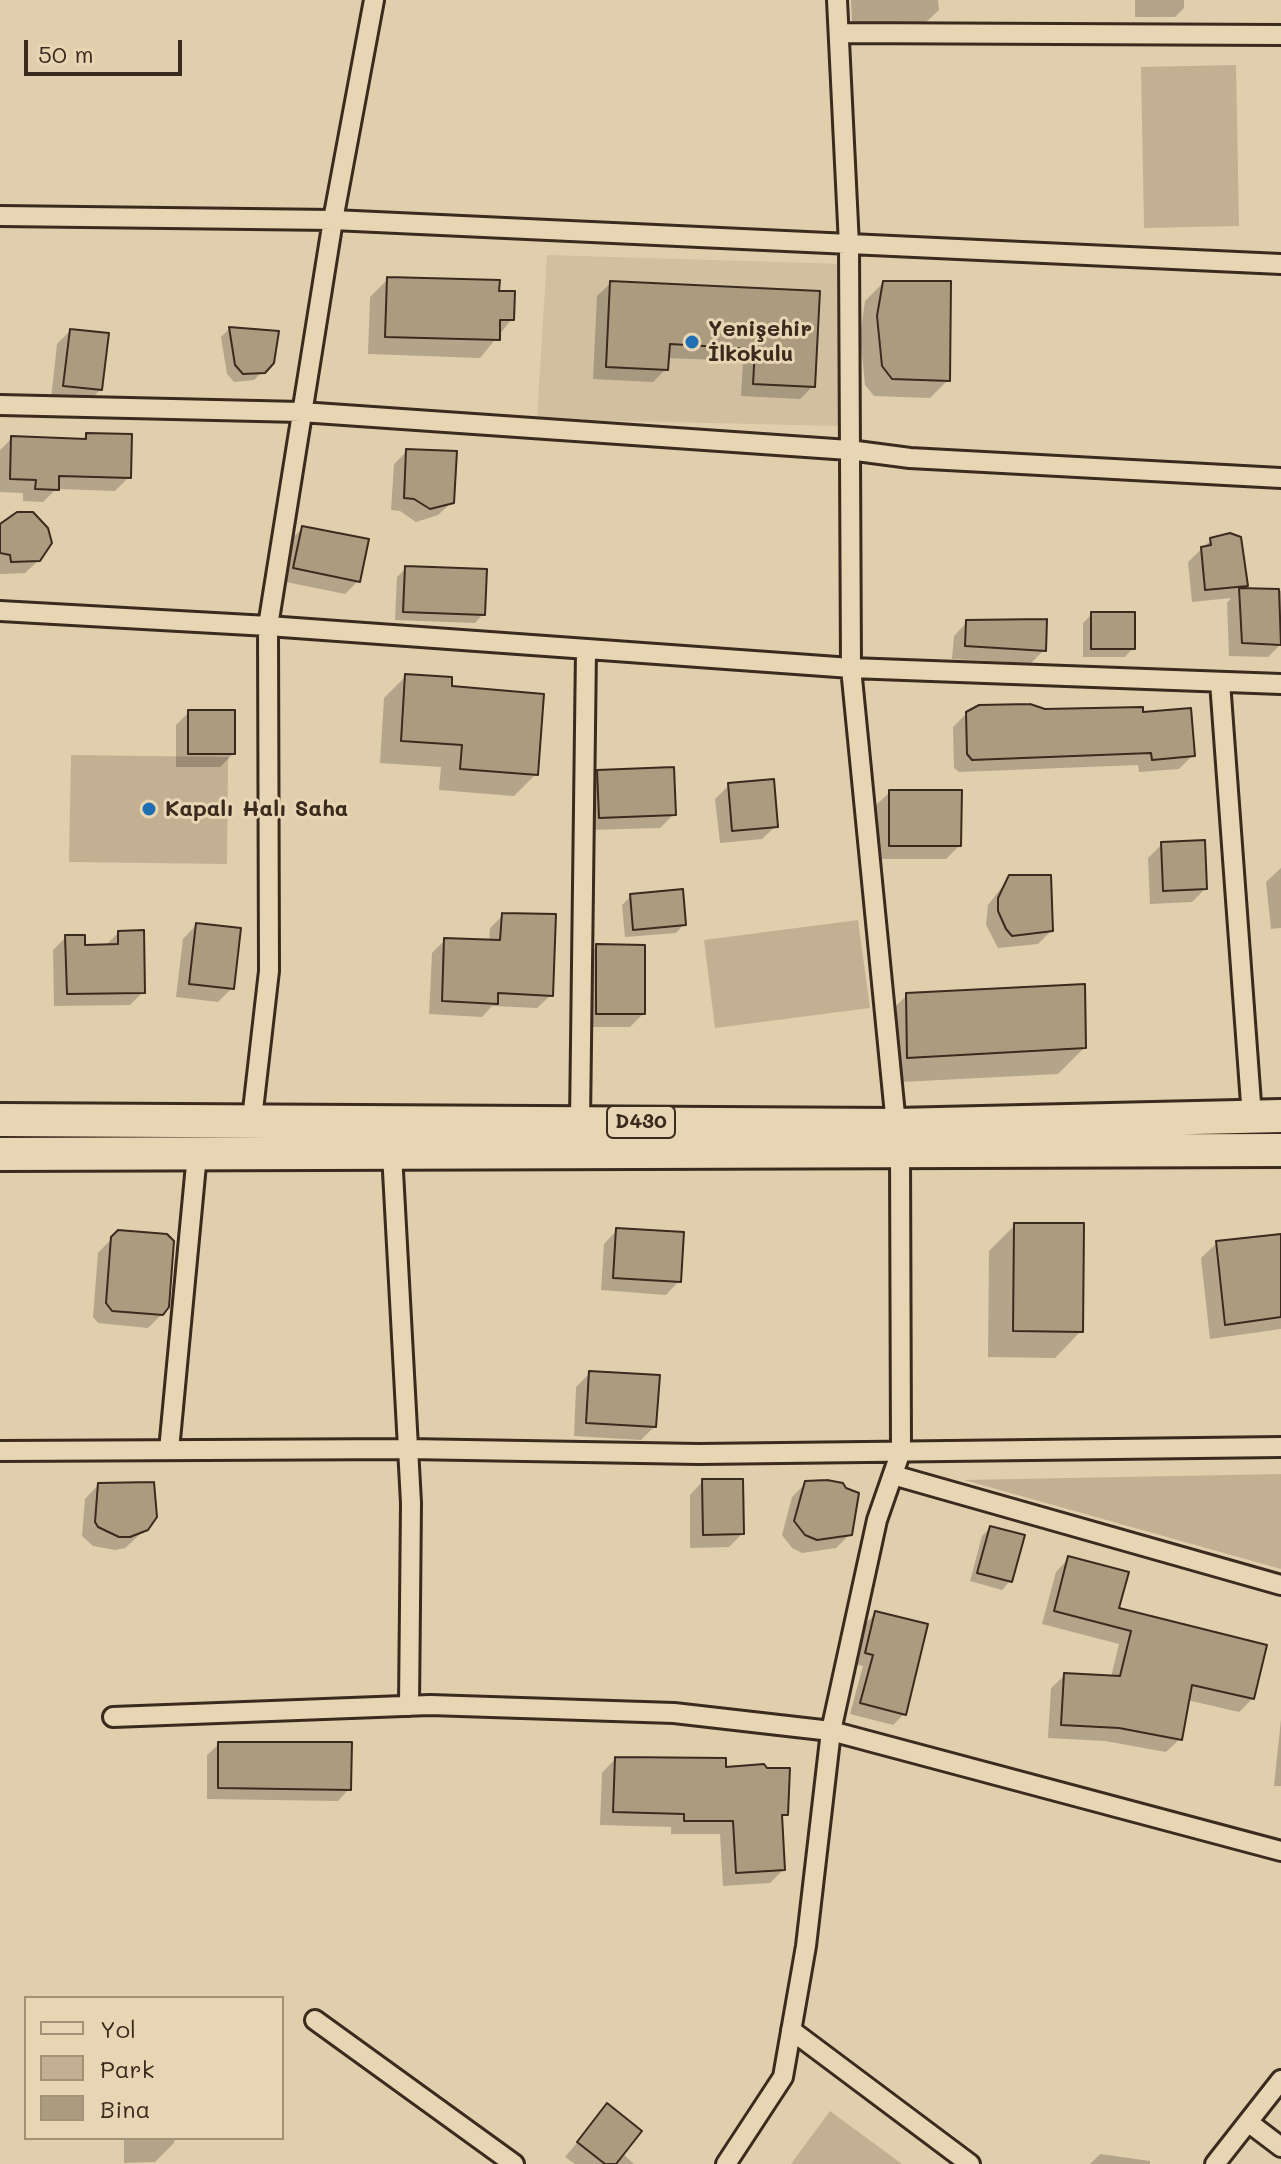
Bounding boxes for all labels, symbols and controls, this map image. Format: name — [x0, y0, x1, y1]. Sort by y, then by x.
scale bar — [28, 24, 186, 74]
text: 50 m — [38, 38, 94, 69]
place label: Yenişehir İlkokulu — [708, 316, 812, 368]
marker: Yenişehir İlkokulu — [683, 333, 701, 351]
place label: Kapalı Halı Saha — [165, 796, 348, 822]
marker: Kapalı Halı Saha — [140, 800, 158, 818]
road number: D430 — [607, 1106, 675, 1138]
legend — [24, 1996, 284, 2140]
text: Yol — [100, 2013, 136, 2044]
text: Park — [100, 2053, 154, 2084]
text: Bina — [100, 2093, 151, 2124]

